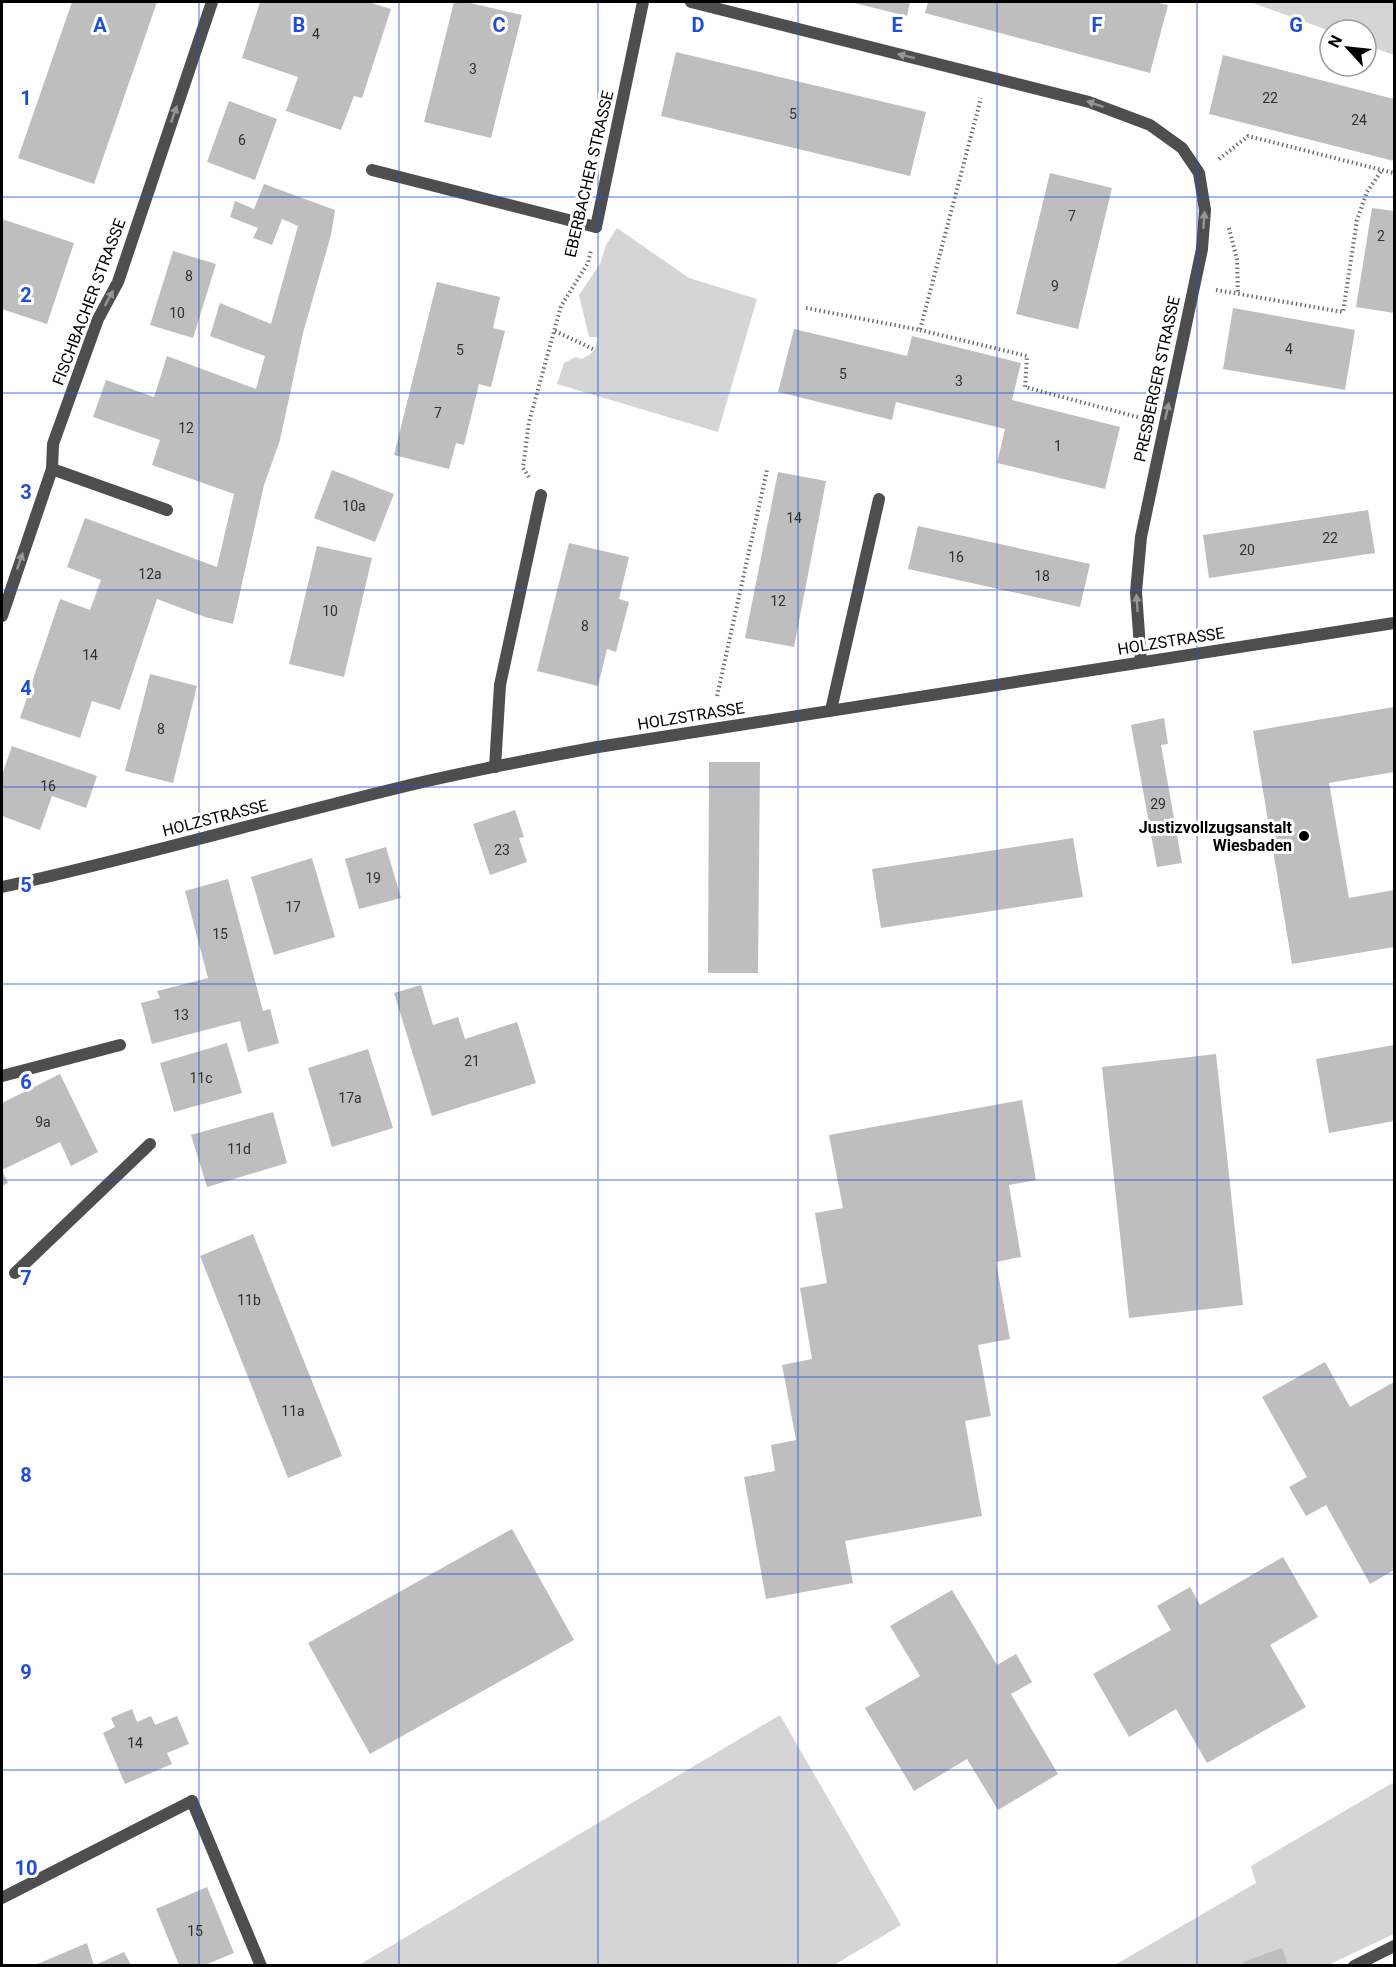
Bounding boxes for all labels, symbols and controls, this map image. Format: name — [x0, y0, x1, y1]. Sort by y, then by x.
text: A — [93, 13, 107, 37]
text: B — [293, 13, 305, 37]
text: C — [492, 13, 506, 37]
text: D — [692, 13, 705, 37]
text: E — [891, 13, 903, 37]
text: F — [1092, 13, 1103, 37]
text: G — [1289, 13, 1303, 37]
north arrow — [1318, 18, 1378, 78]
house number: 4 — [312, 26, 320, 42]
text: N — [1324, 32, 1346, 51]
one-way arrow — [897, 50, 916, 60]
house number: 3 — [469, 61, 477, 77]
text: 1 — [20, 86, 32, 110]
street label: EBERBACHER STRASSE — [561, 89, 617, 259]
house number: 22 — [1262, 90, 1278, 106]
one-way arrow — [1086, 99, 1104, 109]
one-way arrow — [170, 105, 179, 123]
house number: 5 — [789, 106, 797, 122]
house number: 24 — [1351, 112, 1367, 128]
house number: 6 — [238, 132, 246, 148]
house number: 7 — [1068, 208, 1076, 224]
one-way arrow — [1199, 210, 1209, 229]
street label: FISCHBACHER STRASSE — [48, 216, 130, 388]
house number: 2 — [1377, 228, 1385, 244]
house number: 8 — [185, 268, 193, 284]
house number: 9 — [1051, 278, 1059, 294]
text: 2 — [20, 283, 32, 307]
one-way arrow — [104, 289, 114, 306]
street label: PRESBERGER STRASSE — [1130, 295, 1184, 463]
house number: 10 — [169, 305, 185, 321]
house number: 4 — [1285, 341, 1293, 357]
house number: 5 — [456, 342, 464, 358]
house number: 5 — [839, 366, 847, 382]
house number: 3 — [955, 373, 963, 389]
one-way arrow — [1163, 402, 1173, 421]
house number: 7 — [434, 405, 442, 421]
house number: 12 — [178, 420, 194, 436]
house number: 1 — [1054, 438, 1062, 454]
text: 3 — [20, 480, 32, 504]
house number: 10a — [342, 498, 366, 514]
house number: 14 — [786, 510, 802, 526]
house number: 22 — [1322, 530, 1338, 546]
house number: 20 — [1239, 542, 1255, 558]
house number: 16 — [948, 549, 964, 565]
one-way arrow — [16, 552, 26, 570]
house number: 12a — [138, 566, 162, 582]
house number: 18 — [1034, 568, 1050, 584]
house number: 12 — [770, 593, 786, 609]
one-way arrow — [1132, 594, 1142, 613]
house number: 10 — [322, 603, 338, 619]
house number: 8 — [581, 618, 589, 634]
street label: HOLZSTRASSE — [1116, 623, 1226, 659]
house number: 14 — [82, 647, 98, 663]
text: 4 — [20, 676, 32, 700]
street label: HOLZSTRASSE — [636, 698, 746, 734]
house number: 8 — [157, 721, 165, 737]
house number: 16 — [40, 778, 56, 794]
street label: HOLZSTRASSE — [160, 796, 270, 840]
house number: 29 — [1150, 796, 1166, 812]
place label: Justizvollzugsanstalt Wiesbaden — [1139, 818, 1293, 855]
marker: Justizvollzugsanstalt Wiesbaden — [1297, 829, 1311, 843]
house number: 23 — [494, 842, 510, 858]
house number: 19 — [365, 870, 381, 886]
text: 5 — [20, 873, 32, 897]
house number: 17 — [285, 899, 301, 915]
house number: 15 — [212, 926, 228, 942]
house number: 13 — [173, 1007, 189, 1023]
house number: 21 — [464, 1053, 480, 1069]
text: 6 — [20, 1070, 32, 1094]
house number: 11c — [189, 1070, 213, 1086]
house number: 17a — [338, 1090, 362, 1106]
house number: 9a — [35, 1114, 51, 1130]
house number: 11d — [227, 1141, 251, 1157]
text: 7 — [20, 1266, 32, 1290]
house number: 11b — [237, 1292, 261, 1308]
house number: 11a — [281, 1403, 305, 1419]
text: 8 — [20, 1463, 32, 1487]
text: 9 — [20, 1660, 32, 1684]
house number: 14 — [127, 1735, 143, 1751]
text: 10 — [15, 1856, 37, 1880]
house number: 15 — [187, 1923, 203, 1939]

